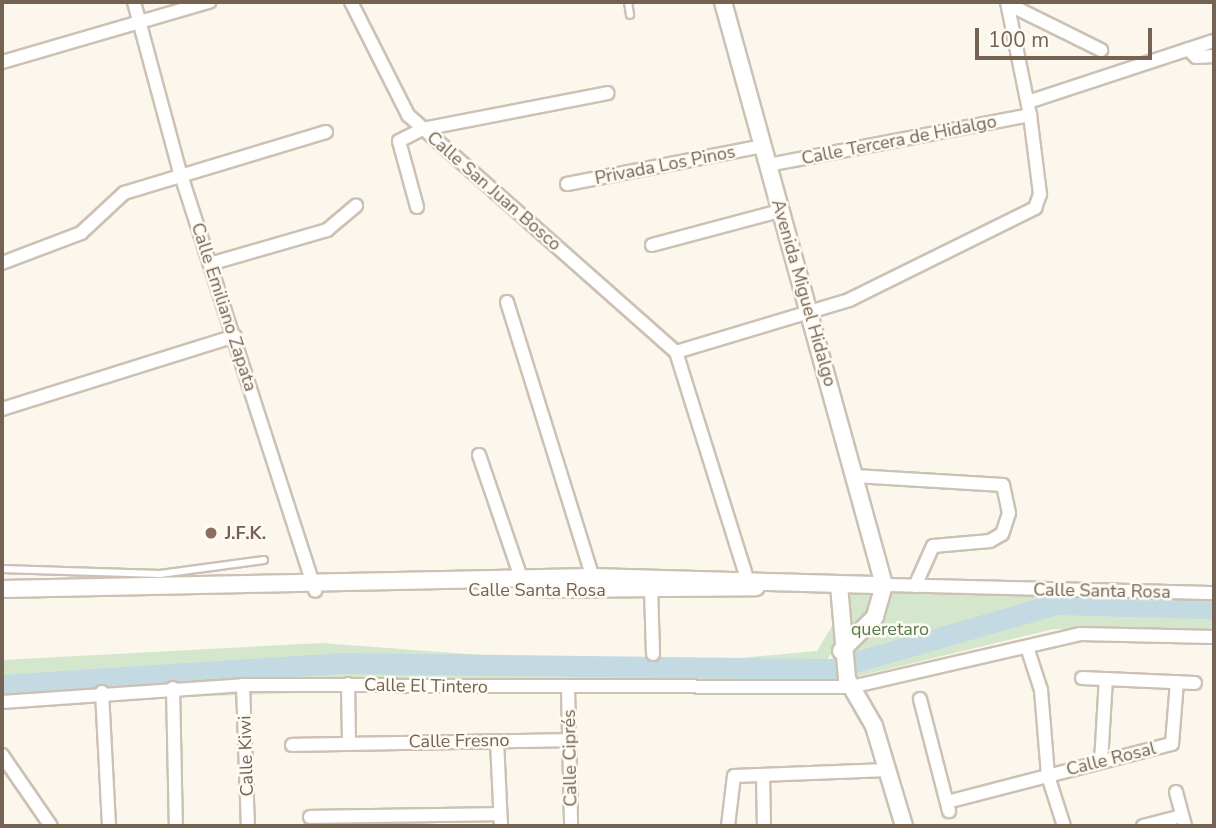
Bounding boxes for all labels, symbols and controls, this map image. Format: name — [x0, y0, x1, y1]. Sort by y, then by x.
scale bar — [978, 14, 1155, 58]
text: 100 m — [988, 26, 1049, 54]
street label: Calle Tercera de Hidalgo — [800, 110, 998, 170]
street label: Calle San Juan Bosco — [422, 127, 566, 255]
street label: Privada Los Pinos — [593, 141, 737, 189]
street label: Avenida Miguel Hidalgo — [767, 197, 841, 389]
street label: Calle Emiliano Zapata — [187, 220, 261, 394]
place label: J.F.K. — [225, 522, 266, 544]
marker: J.F.K. — [203, 525, 219, 541]
street label: Calle Santa Rosa — [468, 579, 606, 601]
street label: Calle Santa Rosa — [1033, 579, 1171, 603]
park label: queretaro — [851, 618, 929, 640]
street label: Calle El Tintero — [364, 674, 488, 698]
street label: Calle Ciprés — [558, 709, 582, 807]
street label: Calle Kiwi — [234, 715, 258, 797]
street label: Calle Fresno — [409, 729, 509, 753]
street label: Calle Rosal — [1064, 737, 1158, 781]

